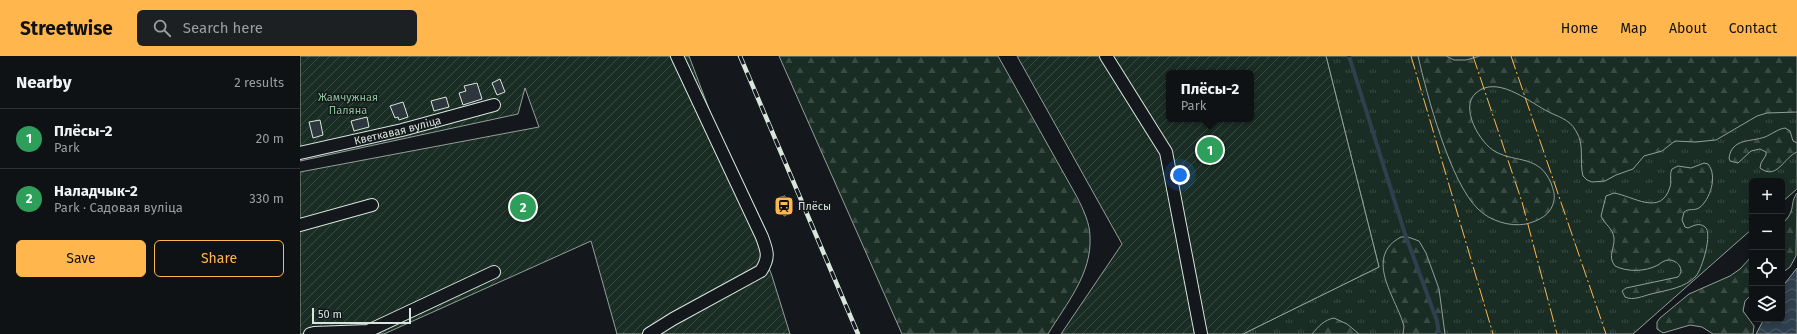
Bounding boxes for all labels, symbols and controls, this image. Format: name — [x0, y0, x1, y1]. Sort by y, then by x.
search box — [137, 10, 417, 46]
text: Streetwise — [20, 17, 113, 40]
icon: search — [151, 17, 173, 39]
text: Search here — [183, 19, 263, 37]
text: Home — [1561, 20, 1598, 37]
text: Map — [1620, 20, 1647, 37]
text: About — [1669, 20, 1707, 37]
text: Contact — [1729, 20, 1777, 37]
popup — [1166, 70, 1254, 122]
text: Nearby — [16, 72, 71, 93]
text: 2 results — [234, 75, 284, 90]
text: Плёсы-2 — [1181, 80, 1239, 98]
park label: Жамчужная Паляна — [318, 91, 378, 117]
text: Park — [1181, 98, 1206, 113]
street label: Кветкавая вуліца — [353, 113, 442, 147]
text: Плёсы-2 — [54, 122, 113, 140]
text: 1 — [26, 131, 32, 146]
text: 20 m — [256, 131, 284, 146]
pin: 1 — [1197, 135, 1223, 165]
text: Park — [54, 140, 80, 155]
your location — [1170, 165, 1190, 185]
map controls — [1749, 178, 1785, 322]
button: + — [1749, 178, 1785, 214]
text: Наладчык-2 — [54, 182, 138, 200]
text: 2 — [26, 191, 32, 206]
text: 330 m — [249, 191, 284, 206]
pin: 2 — [510, 192, 536, 222]
station icon: Плёсы — [773, 195, 795, 217]
text: Park · Садовая вуліца — [54, 200, 183, 215]
place label: Плёсы — [798, 200, 831, 213]
button: − — [1749, 214, 1785, 250]
button: Save — [16, 240, 146, 277]
button: Share — [154, 240, 284, 277]
button: locate — [1749, 250, 1785, 286]
button: layers — [1749, 286, 1785, 322]
scale bar — [312, 306, 411, 325]
text: 50 m — [318, 308, 342, 321]

